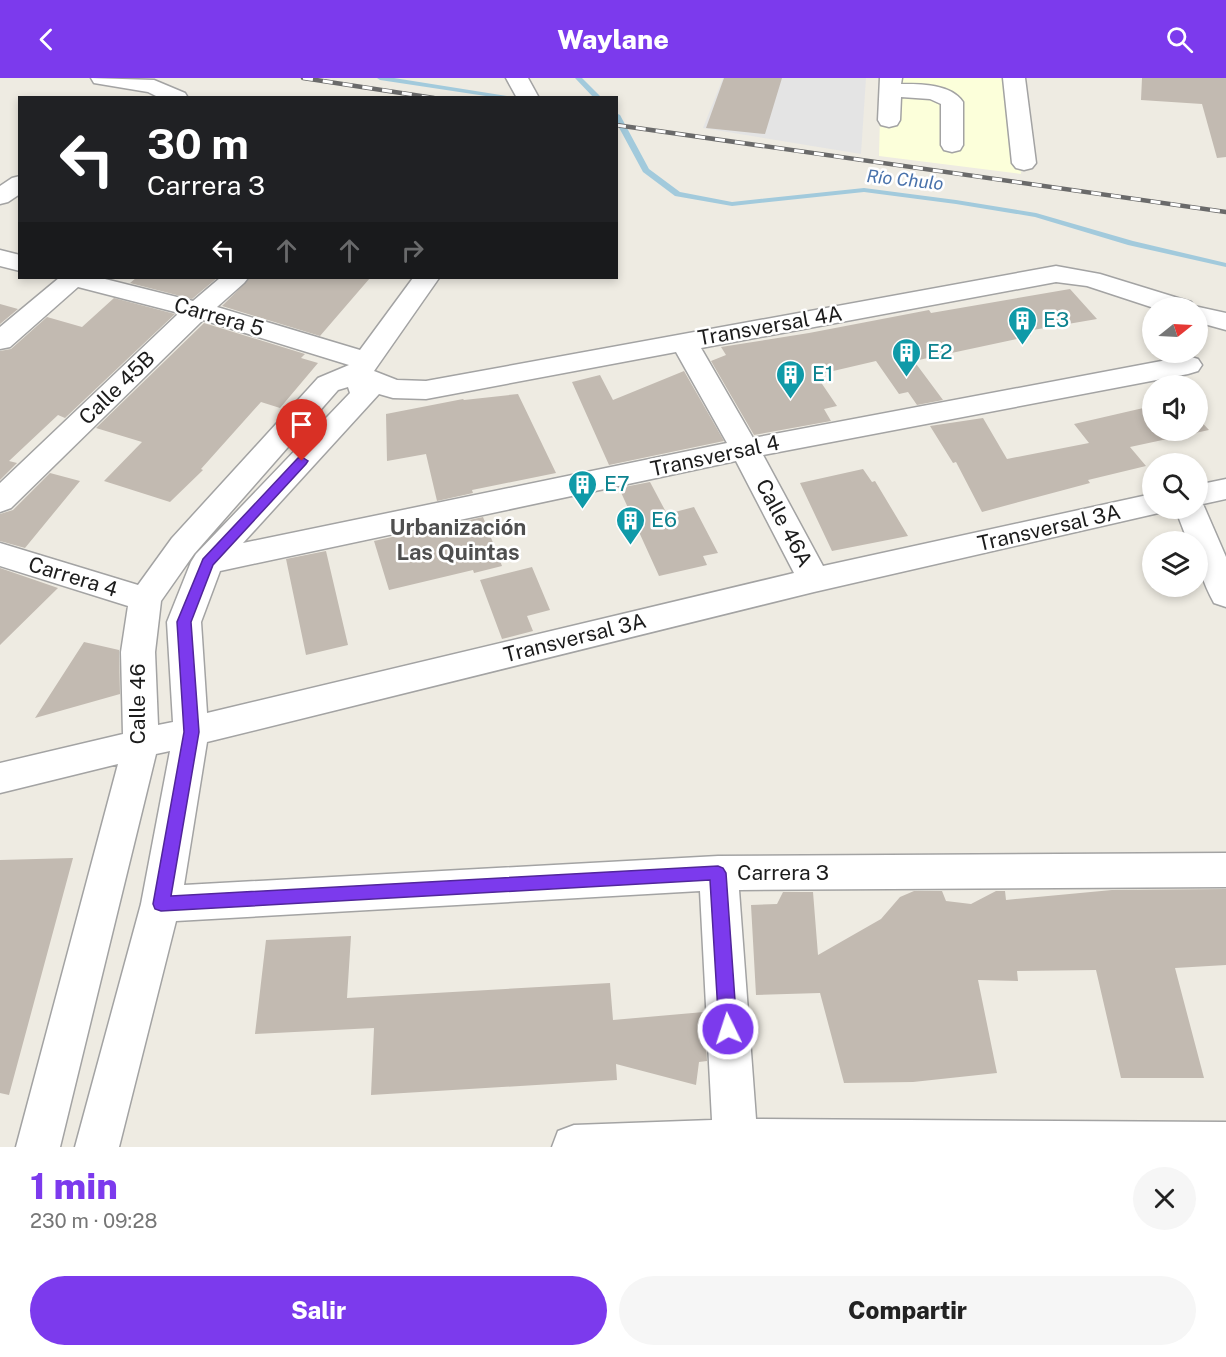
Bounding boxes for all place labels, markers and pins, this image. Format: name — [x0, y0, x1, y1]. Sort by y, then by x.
building icon: E3 — [1006, 304, 1038, 346]
place label: E3 — [1043, 307, 1069, 332]
building icon: E2 — [890, 336, 922, 378]
place label: E2 — [927, 339, 953, 364]
building icon: E1 — [775, 358, 807, 400]
place label: E1 — [812, 361, 834, 386]
pin — [276, 399, 327, 461]
building icon: E7 — [567, 468, 599, 510]
place label: E7 — [604, 471, 630, 496]
building icon: E6 — [614, 504, 646, 546]
place label: E6 — [651, 507, 677, 532]

